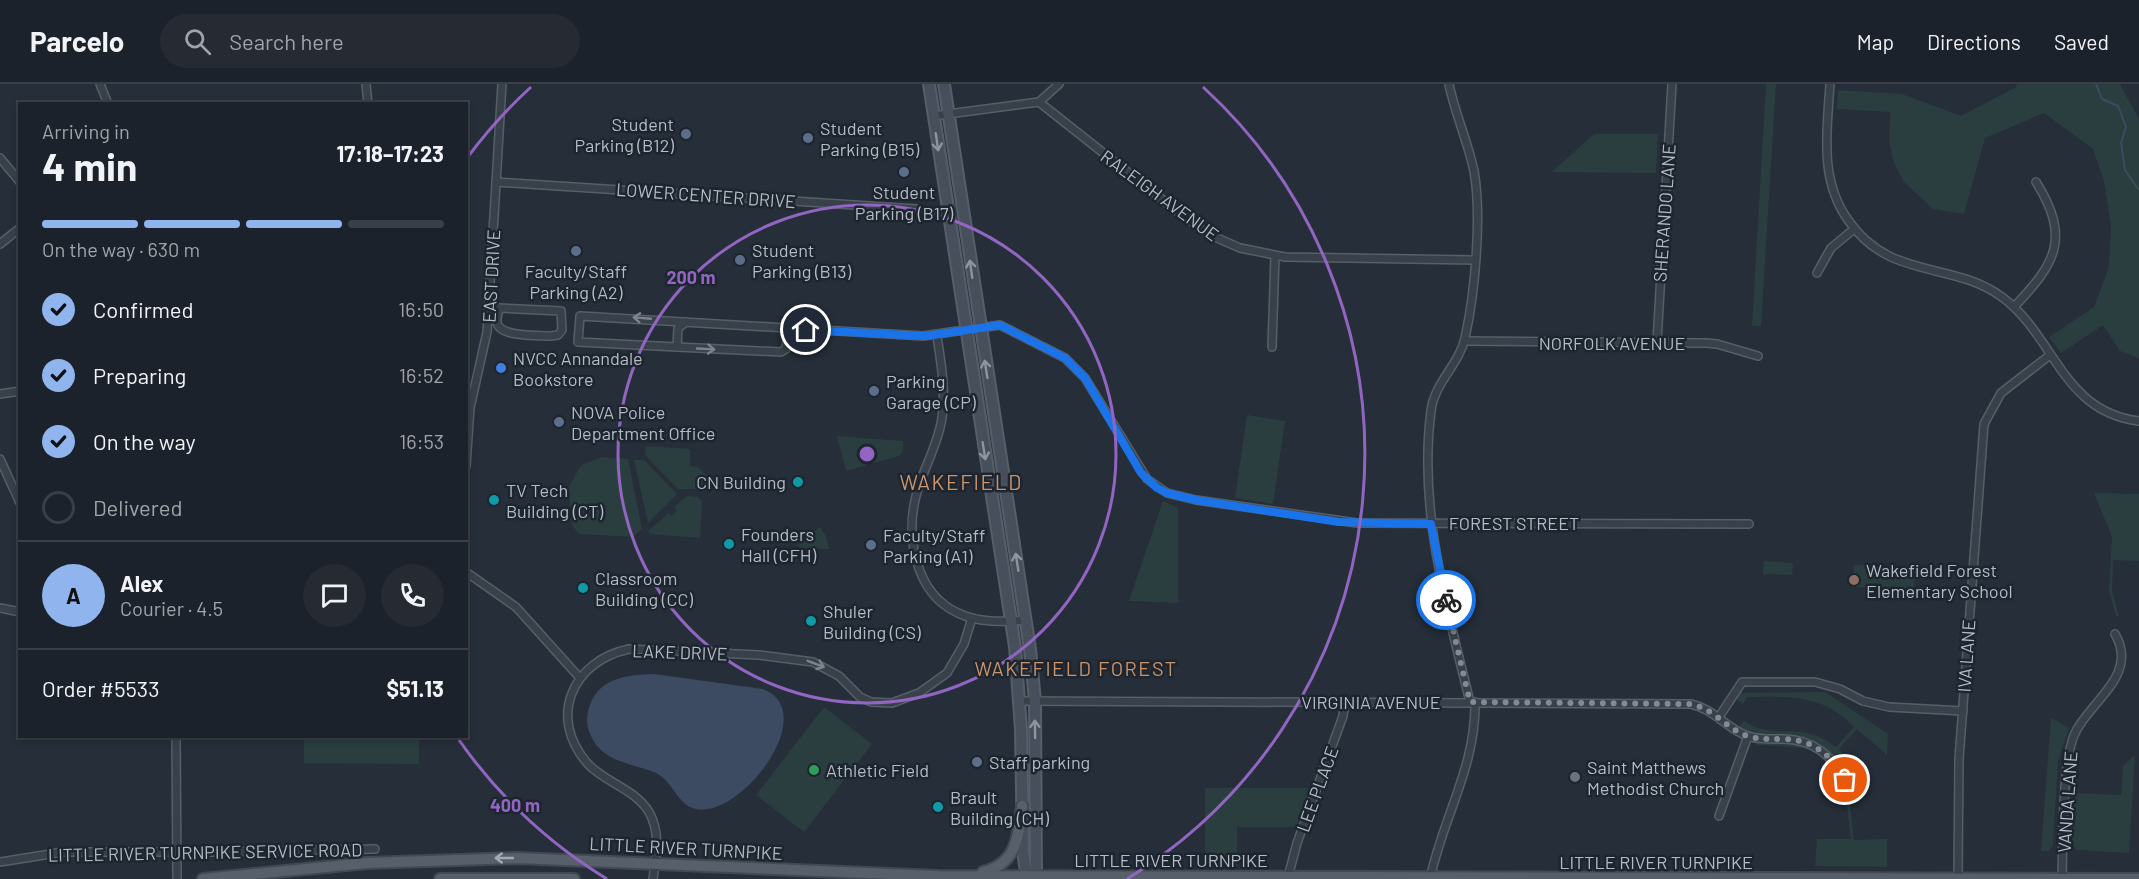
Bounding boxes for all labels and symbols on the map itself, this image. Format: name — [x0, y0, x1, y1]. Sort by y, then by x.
place label: Student Parking (B12) — [574, 113, 674, 156]
place label: Student Parking (B15) — [820, 117, 919, 160]
marker: Student Parking (B12) — [679, 127, 693, 141]
marker: Student Parking (B15) — [801, 131, 815, 145]
one-way arrow — [931, 132, 942, 151]
street label: SHERANDO LANE — [1648, 143, 1680, 283]
street label: RALEIGH AVENUE — [1097, 145, 1223, 245]
marker: Student Parking (B17) — [897, 165, 911, 179]
street label: LOWER CENTER DRIVE — [615, 178, 797, 212]
place label: Student Parking (B17) — [855, 181, 953, 224]
street label: EAST DRIVE — [478, 229, 504, 323]
place label: Student Parking (B13) — [752, 239, 851, 282]
marker: Faculty/Staff Parking (A2) — [569, 244, 583, 258]
marker: Student Parking (B13) — [733, 253, 747, 267]
one-way arrow — [965, 259, 976, 279]
place label: Faculty/Staff Parking (A2) — [525, 260, 627, 303]
text: 200 m — [666, 266, 716, 288]
pin — [780, 304, 831, 355]
one-way arrow — [632, 312, 652, 323]
street label: NORFOLK AVENUE — [1539, 332, 1685, 354]
one-way arrow — [696, 343, 716, 354]
place label: NVCC Annandale Bookstore — [513, 347, 643, 390]
one-way arrow — [981, 360, 992, 380]
marker: NVCC Annandale Bookstore — [494, 361, 508, 375]
place label: Parking Garage (CP) — [886, 370, 976, 413]
marker: Parking Garage (CP) — [867, 384, 881, 398]
place label: NOVA Police Department Office — [571, 401, 715, 444]
marker: NOVA Police Department Office — [552, 415, 566, 429]
one-way arrow — [979, 440, 990, 460]
centre of rings — [857, 444, 877, 464]
district label: WAKEFIELD — [899, 469, 1023, 494]
place label: CN Building — [696, 471, 786, 493]
marker: CN Building — [791, 475, 805, 489]
place label: TV Tech Building (CT) — [506, 479, 603, 522]
marker: TV Tech Building (CT) — [487, 493, 501, 507]
street label: FOREST STREET — [1449, 512, 1579, 534]
place label: Founders Hall (CFH) — [741, 523, 816, 566]
place label: Faculty/Staff Parking (A1) — [883, 524, 986, 567]
marker: Founders Hall (CFH) — [722, 537, 736, 551]
marker: Faculty/Staff Parking (A1) — [864, 538, 878, 552]
one-way arrow — [1012, 552, 1023, 572]
place label: Wakefield Forest Elementary School — [1866, 559, 2013, 602]
place label: Classroom Building (CC) — [595, 567, 693, 610]
courier — [1416, 570, 1476, 630]
marker: Wakefield Forest Elementary School — [1847, 573, 1861, 587]
marker: Classroom Building (CC) — [576, 581, 590, 595]
place label: Shuler Building (CS) — [823, 600, 921, 643]
marker: Shuler Building (CS) — [804, 614, 818, 628]
street label: IVA LANE — [1952, 619, 1980, 693]
street label: LAKE DRIVE — [632, 639, 728, 665]
district label: WAKEFIELD FOREST — [974, 656, 1178, 680]
one-way arrow — [806, 660, 825, 671]
street label: VIRGINIA AVENUE — [1301, 691, 1441, 713]
one-way arrow — [1030, 720, 1041, 740]
street label: LEE PLACE — [1291, 743, 1343, 835]
street label: VANDA LANE — [2052, 750, 2082, 854]
place label: Staff parking — [989, 751, 1090, 773]
pin — [1819, 754, 1870, 805]
marker: Staff parking — [970, 755, 984, 769]
place label: Saint Matthews Methodist Church — [1587, 756, 1724, 799]
place label: Athletic Field — [826, 759, 929, 781]
marker: Athletic Field — [807, 763, 821, 777]
marker: Saint Matthews Methodist Church — [1568, 770, 1582, 784]
place label: Brault Building (CH) — [950, 786, 1049, 829]
text: 400 m — [490, 794, 540, 816]
marker: Brault Building (CH) — [931, 800, 945, 814]
street label: LITTLE RIVER TURNPIKE — [589, 832, 783, 864]
street label: LITTLE RIVER TURNPIKE SERVICE ROAD — [48, 838, 362, 866]
street label: LITTLE RIVER TURNPIKE — [1074, 849, 1268, 871]
street label: LITTLE RIVER TURNPIKE — [1559, 851, 1753, 873]
one-way arrow — [495, 852, 515, 864]

